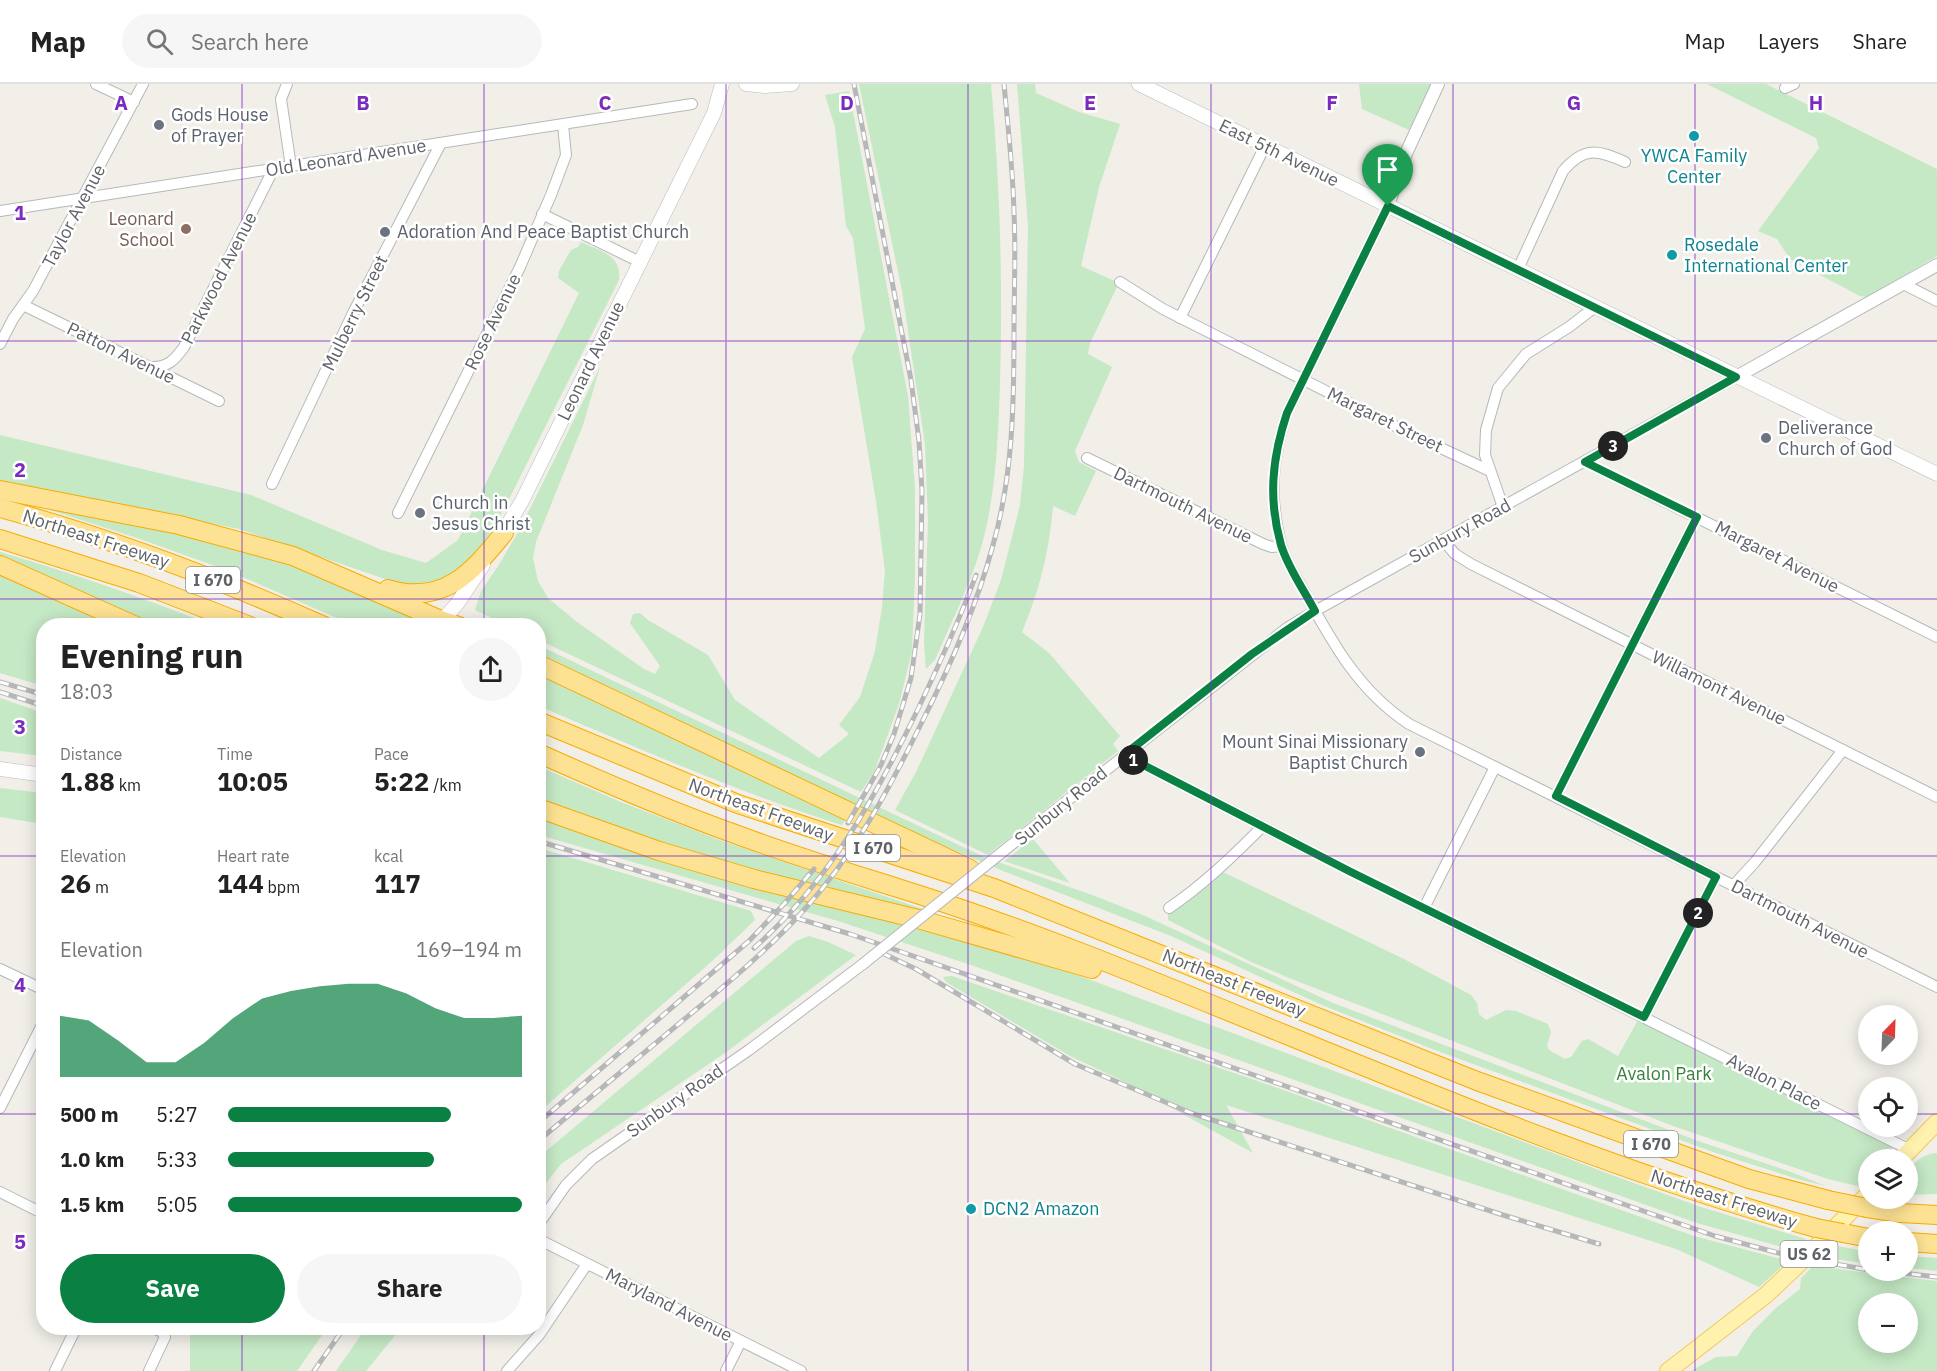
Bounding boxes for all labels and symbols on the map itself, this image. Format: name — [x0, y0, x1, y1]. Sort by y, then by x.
text: A — [114, 89, 128, 116]
text: B — [356, 89, 370, 116]
text: C — [598, 89, 612, 116]
text: D — [840, 89, 854, 116]
text: E — [1084, 89, 1096, 116]
text: F — [1326, 89, 1338, 116]
text: G — [1567, 89, 1581, 116]
text: H — [1809, 89, 1823, 116]
place label: Gods House of Prayer — [171, 103, 269, 147]
street label: East 5th Avenue — [1215, 113, 1343, 192]
marker: Gods House of Prayer — [152, 118, 166, 132]
marker: YWCA Family Center — [1687, 129, 1701, 143]
street label: Old Leonard Avenue — [264, 133, 428, 182]
pin — [1362, 144, 1413, 206]
place label: YWCA Family Center — [1641, 144, 1747, 188]
street label: Taylor Avenue — [37, 160, 110, 271]
text: 1 — [14, 199, 26, 226]
place label: Leonard School — [108, 207, 174, 251]
street label: Parkwood Avenue — [175, 208, 262, 348]
place label: Adoration And Peace Baptist Church — [397, 220, 689, 243]
marker: Leonard School — [179, 222, 193, 236]
marker: Adoration And Peace Baptist Church — [378, 225, 392, 239]
place label: Rosedale International Center — [1684, 233, 1848, 277]
marker: Rosedale International Center — [1665, 248, 1679, 262]
street label: Mulberry Street — [317, 251, 393, 374]
street label: Rose Avenue — [459, 270, 526, 374]
street label: Leonard Avenue — [552, 297, 629, 424]
street label: Patton Avenue — [63, 316, 179, 389]
street label: Margaret Street — [1324, 382, 1447, 457]
place label: Deliverance Church of God — [1778, 416, 1893, 460]
pin: 3 — [1598, 431, 1628, 461]
marker: Deliverance Church of God — [1759, 431, 1773, 445]
text: 2 — [14, 456, 26, 483]
street label: Dartmouth Avenue — [1110, 461, 1256, 548]
place label: Church in Jesus Christ — [432, 491, 531, 535]
street label: Sunbury Road — [1405, 493, 1515, 568]
street label: Northeast Freeway — [20, 504, 172, 573]
marker: Church in Jesus Christ — [413, 506, 427, 520]
street label: Margaret Avenue — [1711, 515, 1843, 598]
road number: I 670 — [186, 567, 240, 593]
street label: Willamont Avenue — [1648, 645, 1790, 730]
text: 3 — [14, 713, 26, 740]
place label: Mount Sinai Missionary Baptist Church — [1222, 730, 1408, 774]
pin: 1 — [1118, 745, 1148, 775]
marker: Mount Sinai Missionary Baptist Church — [1413, 745, 1427, 759]
street label: Sunbury Road — [1010, 761, 1112, 850]
street label: Northeast Freeway — [685, 773, 837, 846]
road number: I 670 — [846, 835, 900, 861]
street label: Dartmouth Avenue — [1727, 874, 1873, 963]
pin: 2 — [1683, 898, 1713, 928]
street label: Northeast Freeway — [1159, 943, 1309, 1022]
text: 4 — [14, 971, 26, 998]
north arrow — [1858, 1005, 1918, 1065]
street label: Avalon Place — [1723, 1048, 1826, 1115]
street label: Sunbury Road — [622, 1059, 728, 1142]
park label: Avalon Park — [1616, 1062, 1712, 1085]
road number: I 670 — [1624, 1131, 1678, 1157]
street label: Northeast Freeway — [1648, 1164, 1800, 1233]
place label: DCN2 Amazon — [983, 1197, 1099, 1220]
marker: DCN2 Amazon — [964, 1202, 978, 1216]
text: 5 — [14, 1228, 26, 1255]
road number: US 62 — [1780, 1241, 1838, 1267]
street label: Maryland Avenue — [602, 1263, 737, 1347]

